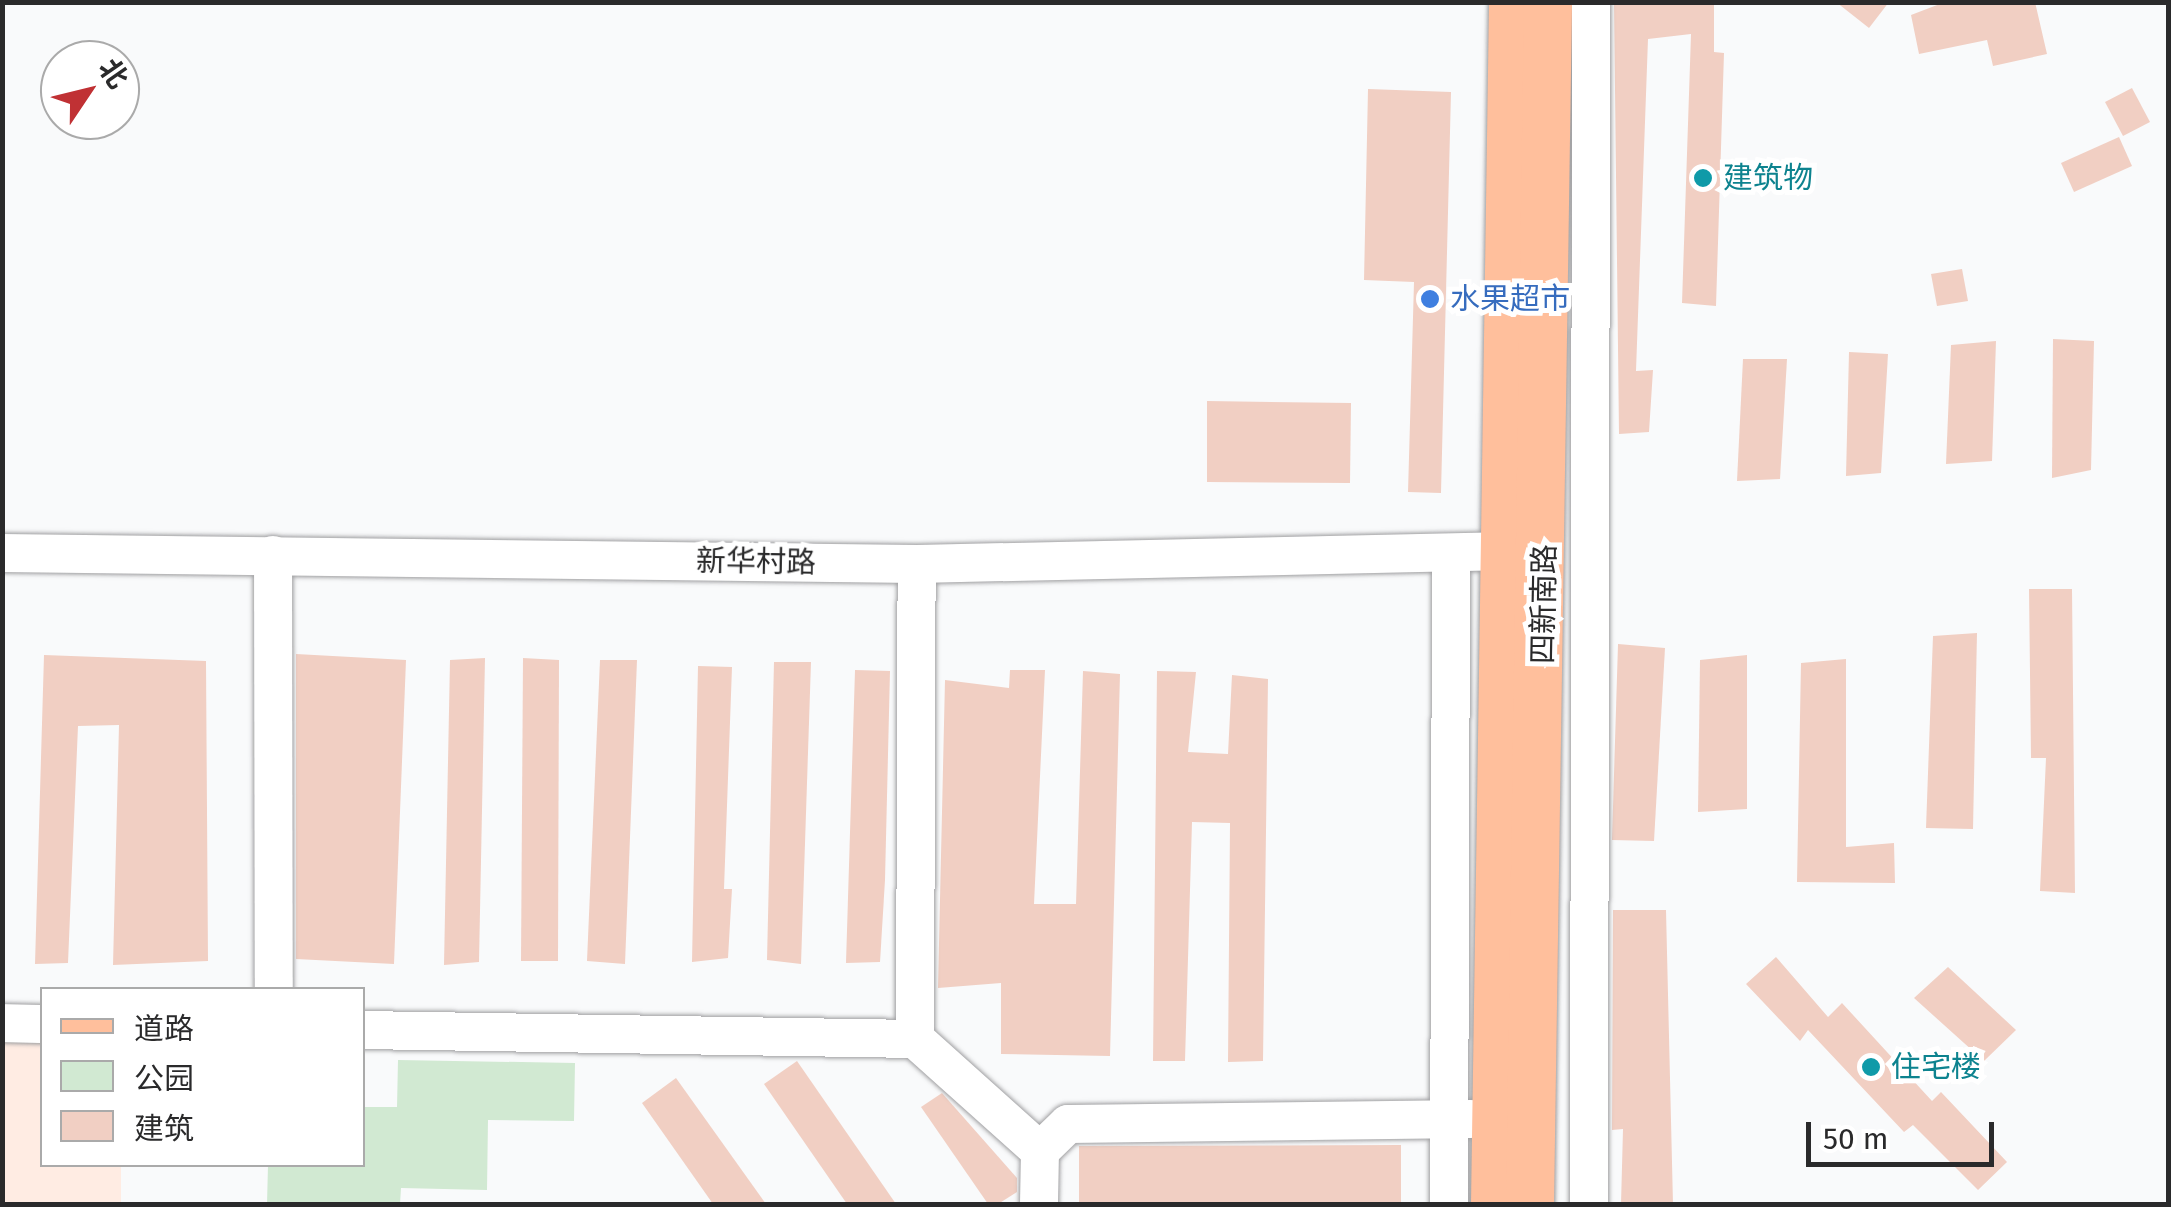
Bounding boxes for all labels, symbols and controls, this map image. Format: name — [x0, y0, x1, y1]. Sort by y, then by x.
north arrow — [40, 40, 140, 140]
text: 北 — [92, 53, 135, 95]
place label: 建筑物 — [1723, 160, 1813, 196]
marker: 建筑物 — [1692, 167, 1714, 189]
place label: 水果超市 — [1450, 281, 1570, 317]
marker: 水果超市 — [1419, 288, 1441, 310]
street label: 新华村路 — [696, 543, 816, 581]
street label: 四新南路 — [1525, 544, 1563, 664]
legend — [40, 987, 365, 1167]
text: 道路 — [134, 1011, 194, 1047]
place label: 住宅楼 — [1891, 1049, 1981, 1085]
marker: 住宅楼 — [1860, 1056, 1882, 1078]
text: 公园 — [134, 1061, 194, 1097]
scale bar — [1811, 1102, 1998, 1164]
text: 建筑 — [134, 1111, 194, 1147]
text: 50 m — [1823, 1121, 1888, 1157]

